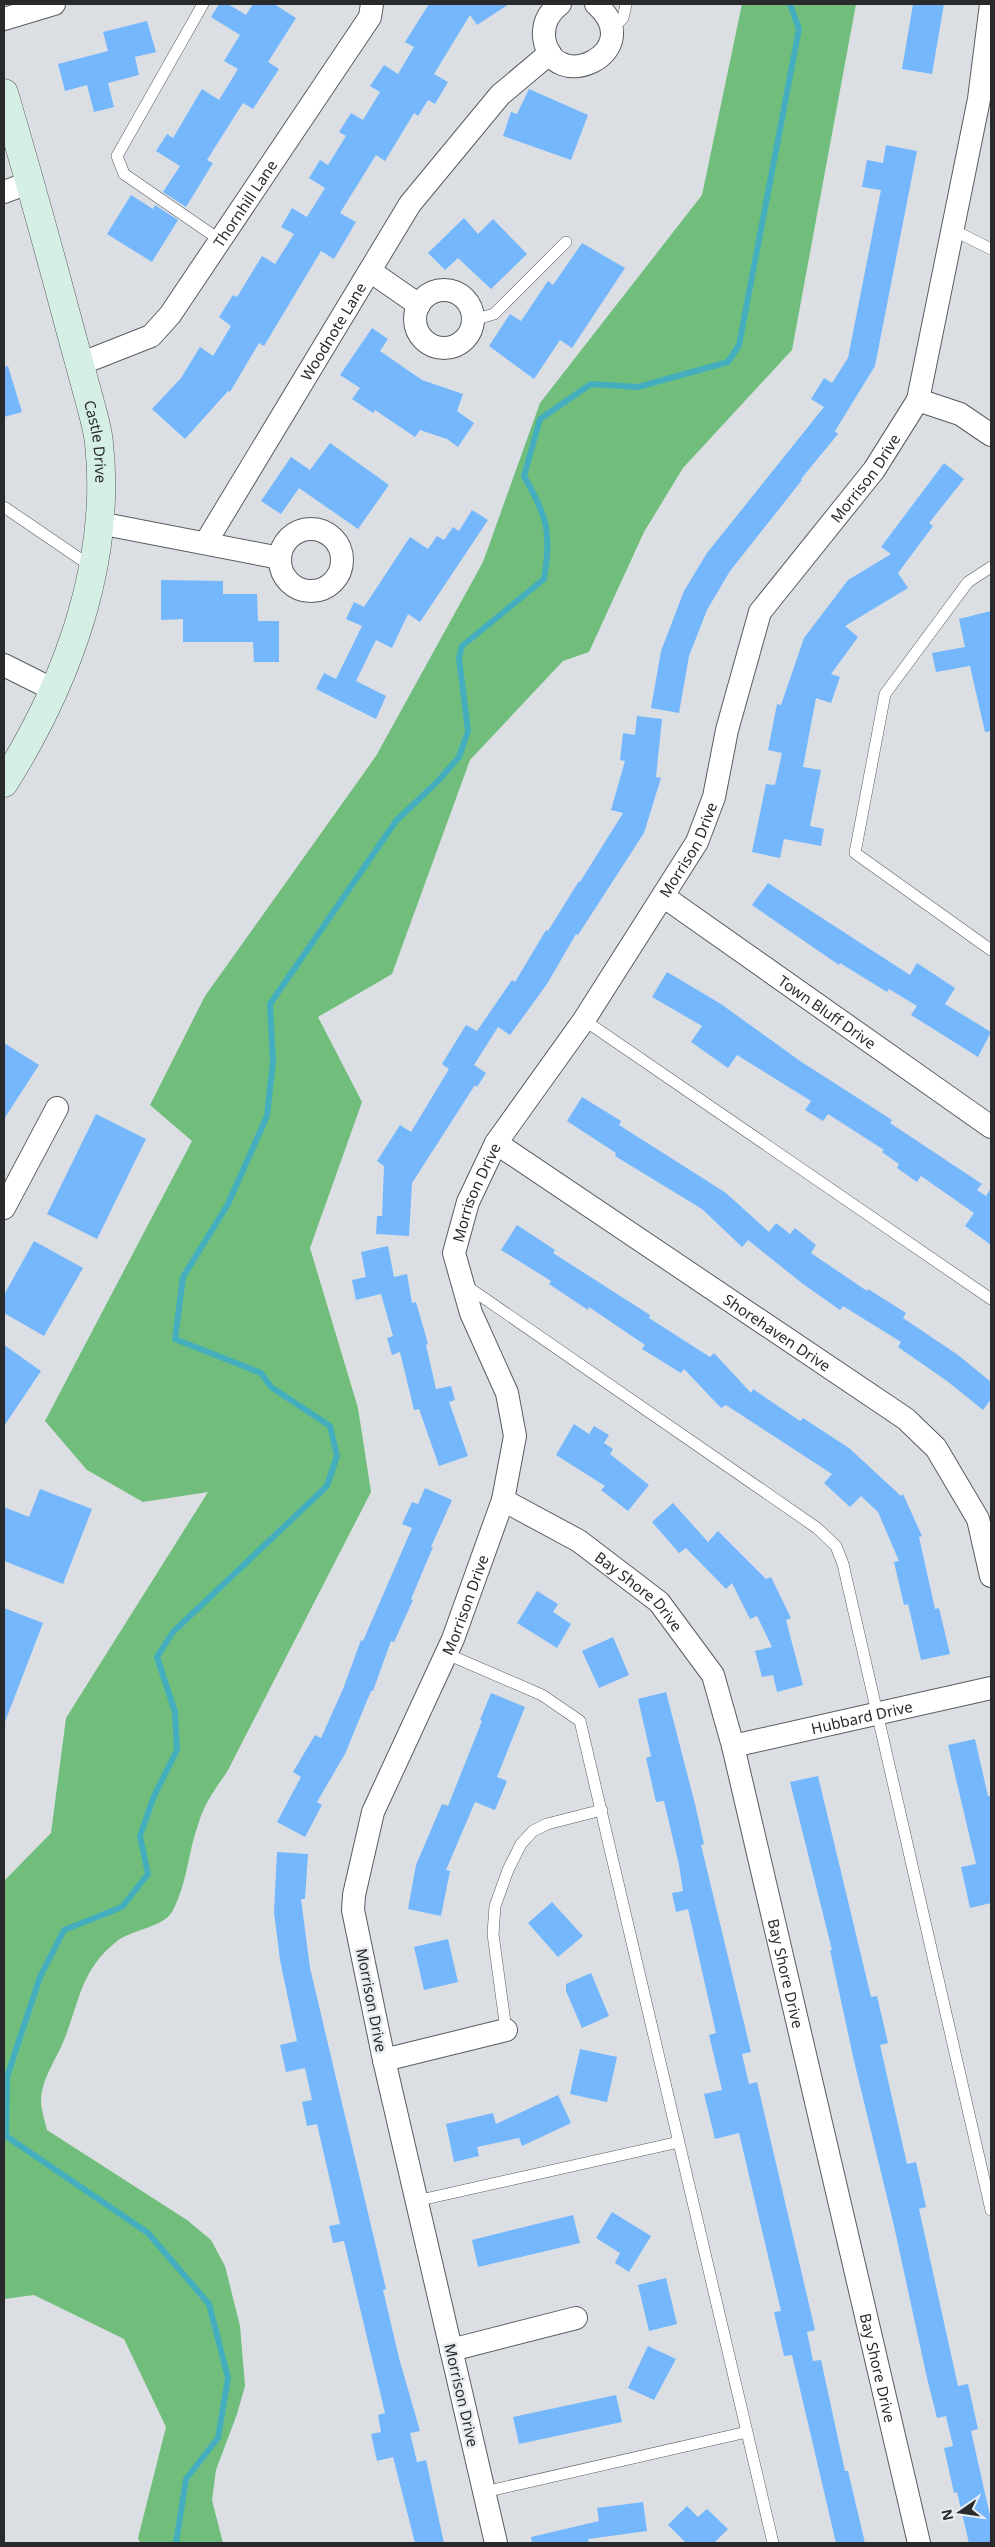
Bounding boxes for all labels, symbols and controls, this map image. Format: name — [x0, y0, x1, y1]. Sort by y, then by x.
street label: Thornhill Lane — [208, 156, 281, 251]
street label: Woodnote Lane — [296, 279, 370, 384]
street label: Castle Drive — [80, 398, 111, 483]
street label: Morrison Drive — [826, 430, 904, 527]
street label: Morrison Drive — [655, 799, 721, 901]
street label: Town Bluff Drive — [774, 970, 880, 1053]
street label: Morrison Drive — [447, 1139, 505, 1244]
street label: Shorehaven Drive — [720, 1289, 835, 1376]
street label: Bay Shore Drive — [591, 1547, 687, 1635]
street label: Morrison Drive — [437, 1552, 493, 1658]
street label: Hubbard Drive — [809, 1696, 914, 1738]
street label: Bay Shore Drive — [764, 1917, 809, 2030]
street label: Morrison Drive — [352, 1946, 392, 2054]
street label: Bay Shore Drive — [856, 2311, 901, 2424]
street label: Morrison Drive — [440, 2341, 484, 2449]
north arrow — [935, 2487, 985, 2537]
text: N — [936, 2507, 957, 2523]

